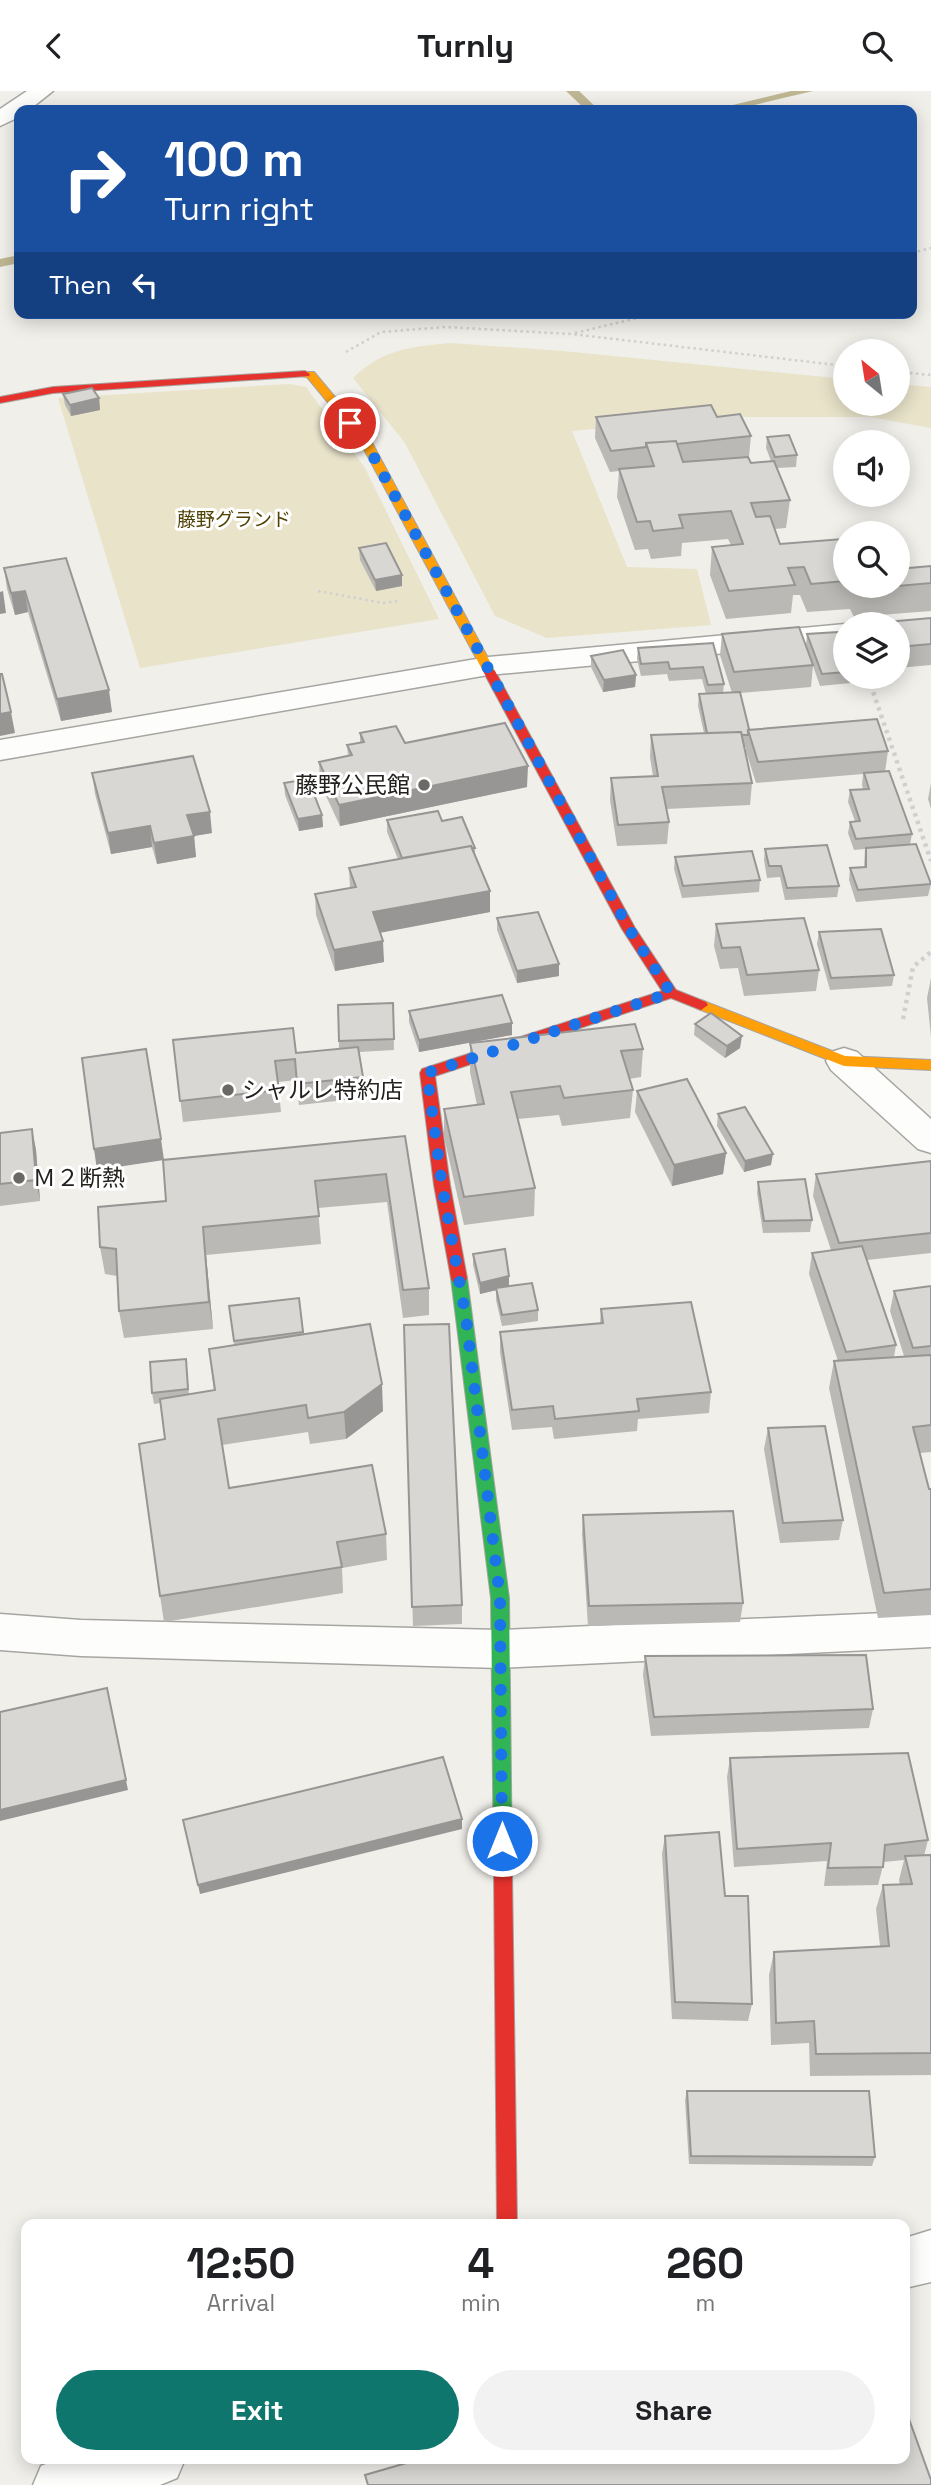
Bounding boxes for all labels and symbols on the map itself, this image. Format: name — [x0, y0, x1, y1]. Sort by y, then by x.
north arrow — [833, 339, 910, 417]
pin — [320, 393, 380, 453]
park label: 藤野グランド — [177, 507, 291, 532]
place label: 藤野公民館 — [295, 770, 410, 800]
marker: 藤野公民館 — [416, 777, 432, 793]
place label: シャルレ特約店 — [242, 1075, 403, 1105]
marker: シャルレ特約店 — [220, 1082, 236, 1098]
place label: Ｍ２断熱 — [33, 1163, 125, 1193]
marker: Ｍ２断熱 — [11, 1170, 27, 1186]
position arrow — [465, 1804, 539, 1878]

